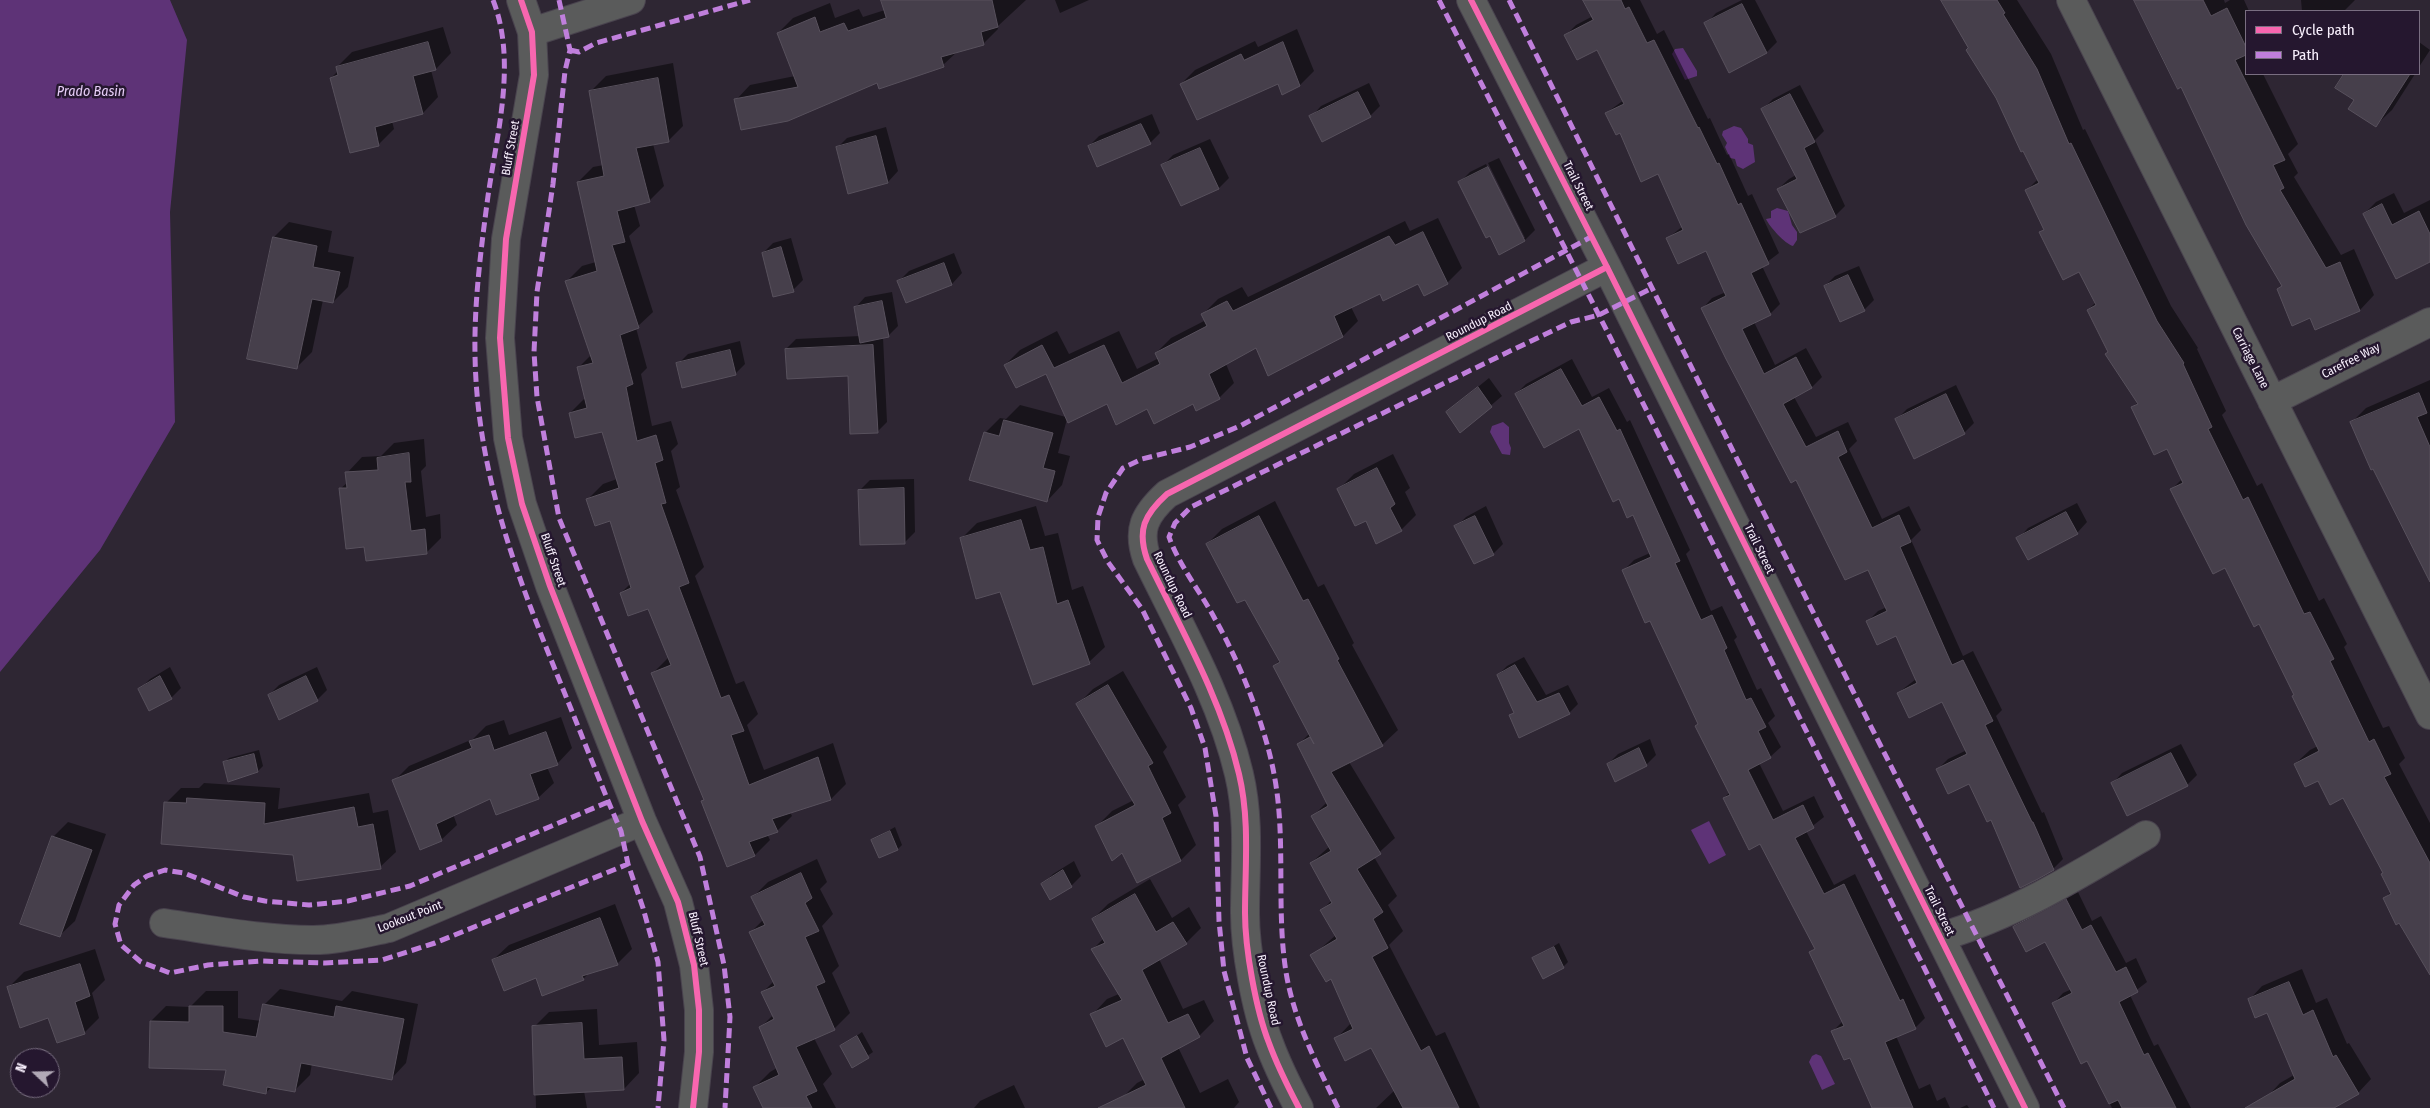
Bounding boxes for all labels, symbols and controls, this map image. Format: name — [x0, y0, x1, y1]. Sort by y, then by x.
legend — [2245, 10, 2420, 75]
text: Cycle path — [2292, 21, 2355, 39]
text: Path — [2292, 46, 2319, 64]
water label: Prado Basin — [57, 84, 125, 100]
street label: Bluff Street — [499, 119, 523, 177]
street label: Trail Street — [1559, 159, 1597, 213]
street label: Roundup Road — [1444, 299, 1514, 345]
street label: Carriage Lane — [2228, 325, 2272, 391]
street label: Carefree Way — [2319, 340, 2383, 382]
street label: Trail Street — [1741, 522, 1777, 576]
street label: Bluff Street — [537, 531, 569, 589]
street label: Roundup Road — [1150, 549, 1194, 621]
street label: Trail Street — [1921, 884, 1957, 938]
street label: Lookout Point — [376, 898, 444, 936]
street label: Bluff Street — [685, 910, 711, 968]
street label: Roundup Road — [1253, 953, 1283, 1027]
north arrow — [10, 1048, 60, 1098]
text: N — [12, 1061, 31, 1075]

